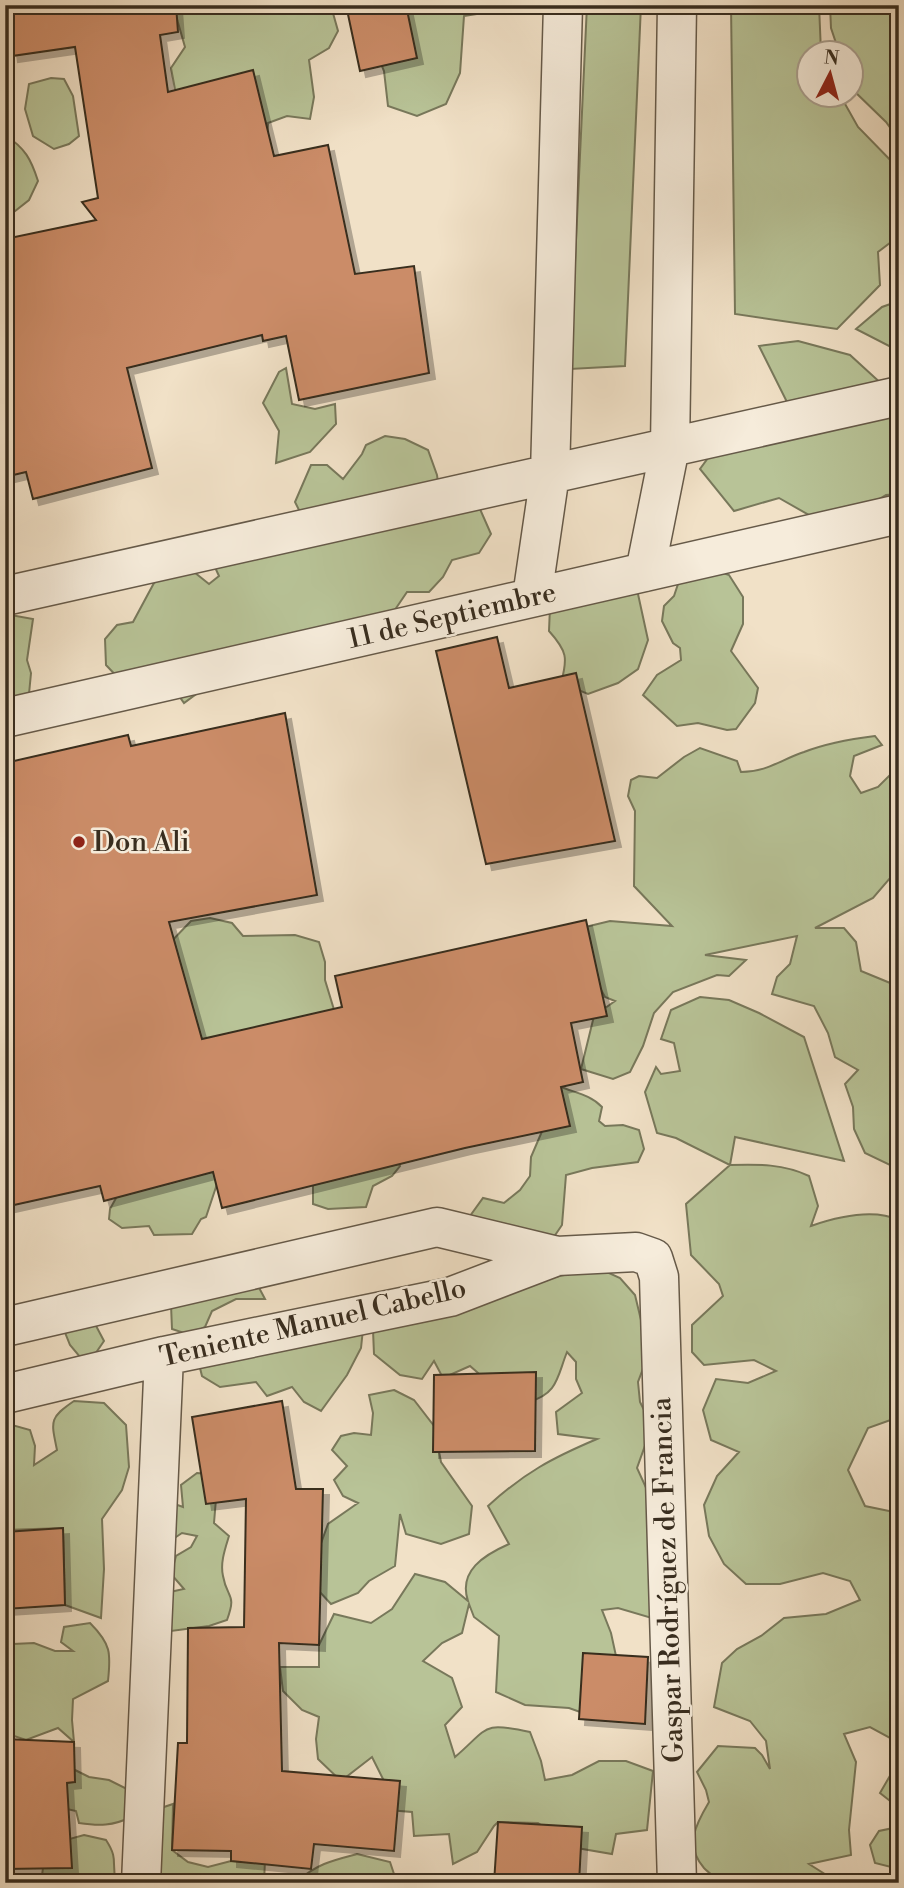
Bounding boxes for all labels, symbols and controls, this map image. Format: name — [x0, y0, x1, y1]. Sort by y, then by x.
north arrow — [796, 38, 866, 108]
text: N — [823, 45, 840, 71]
street label: 11 de Septiembre — [344, 575, 560, 657]
place label: Don Ali — [93, 825, 190, 860]
marker: Don Ali — [71, 834, 87, 850]
street label: Teniente Manuel Cabello — [156, 1271, 470, 1375]
street label: Gaspar Rodríguez de Francia — [644, 1396, 692, 1764]

